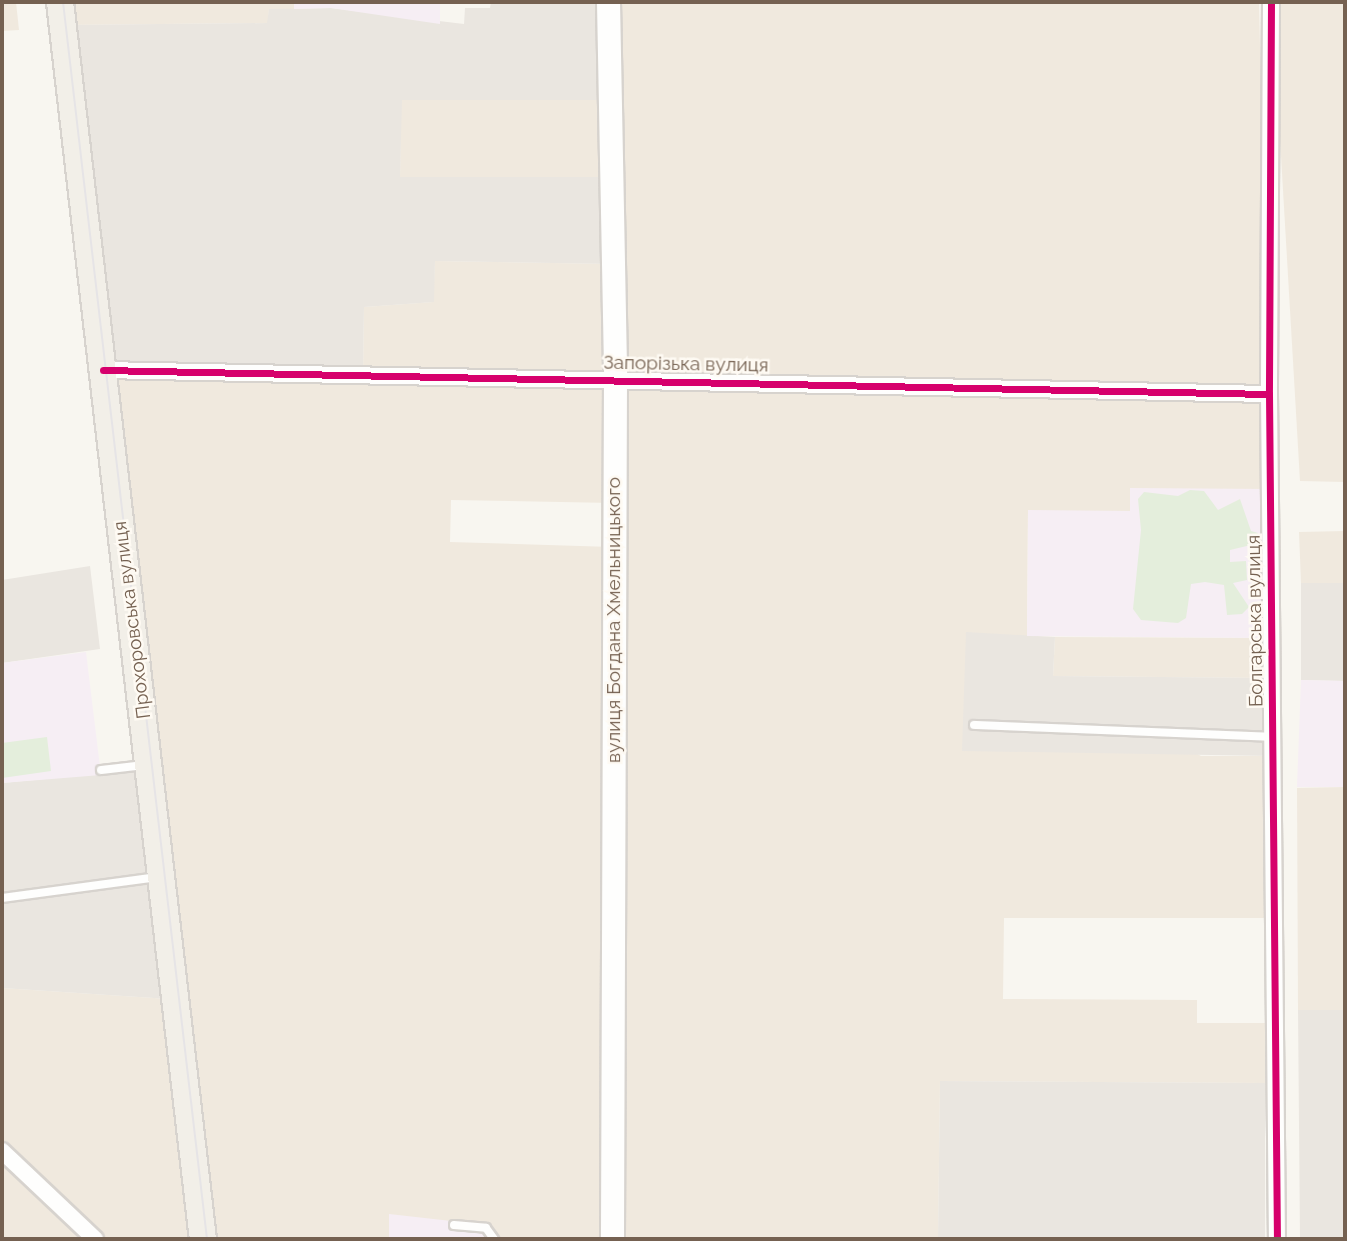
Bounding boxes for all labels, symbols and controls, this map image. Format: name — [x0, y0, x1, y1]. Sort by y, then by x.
street label: Запорізька вулиця — [603, 351, 769, 377]
street label: вулиця Богдана Хмельницького — [603, 477, 625, 763]
street label: Прохоровська вулиця — [109, 520, 155, 720]
street label: Болгарська вулиця — [1242, 535, 1268, 707]

